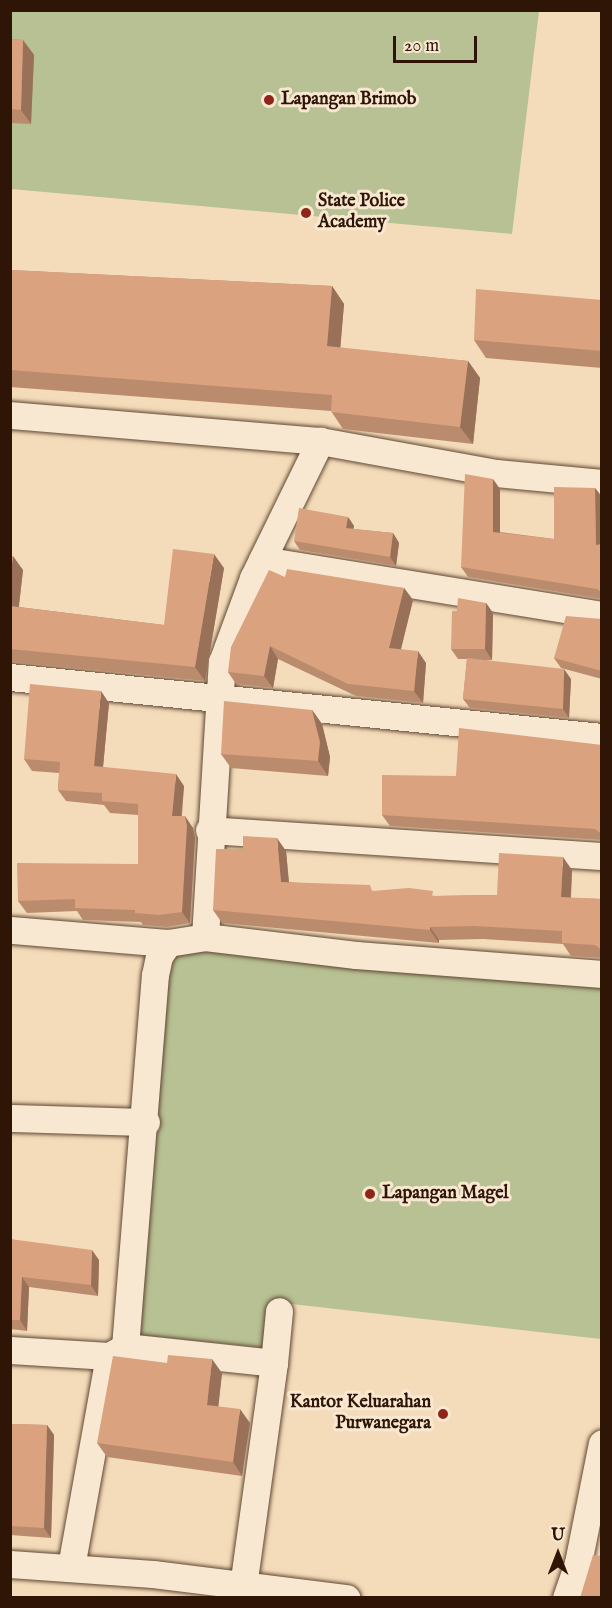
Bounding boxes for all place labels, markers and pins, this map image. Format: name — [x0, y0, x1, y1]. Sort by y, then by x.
place label: Lapangan Brimob — [281, 89, 416, 111]
marker: Lapangan Brimob — [262, 93, 276, 107]
place label: State Police Academy — [318, 192, 405, 234]
marker: State Police Academy — [299, 206, 313, 220]
place label: Lapangan Magel — [382, 1183, 508, 1205]
marker: Lapangan Magel — [363, 1187, 377, 1201]
place label: Kantor Keluarahan Purwanegara — [290, 1393, 431, 1436]
marker: Kantor Keluarahan Purwanegara — [436, 1407, 450, 1421]

